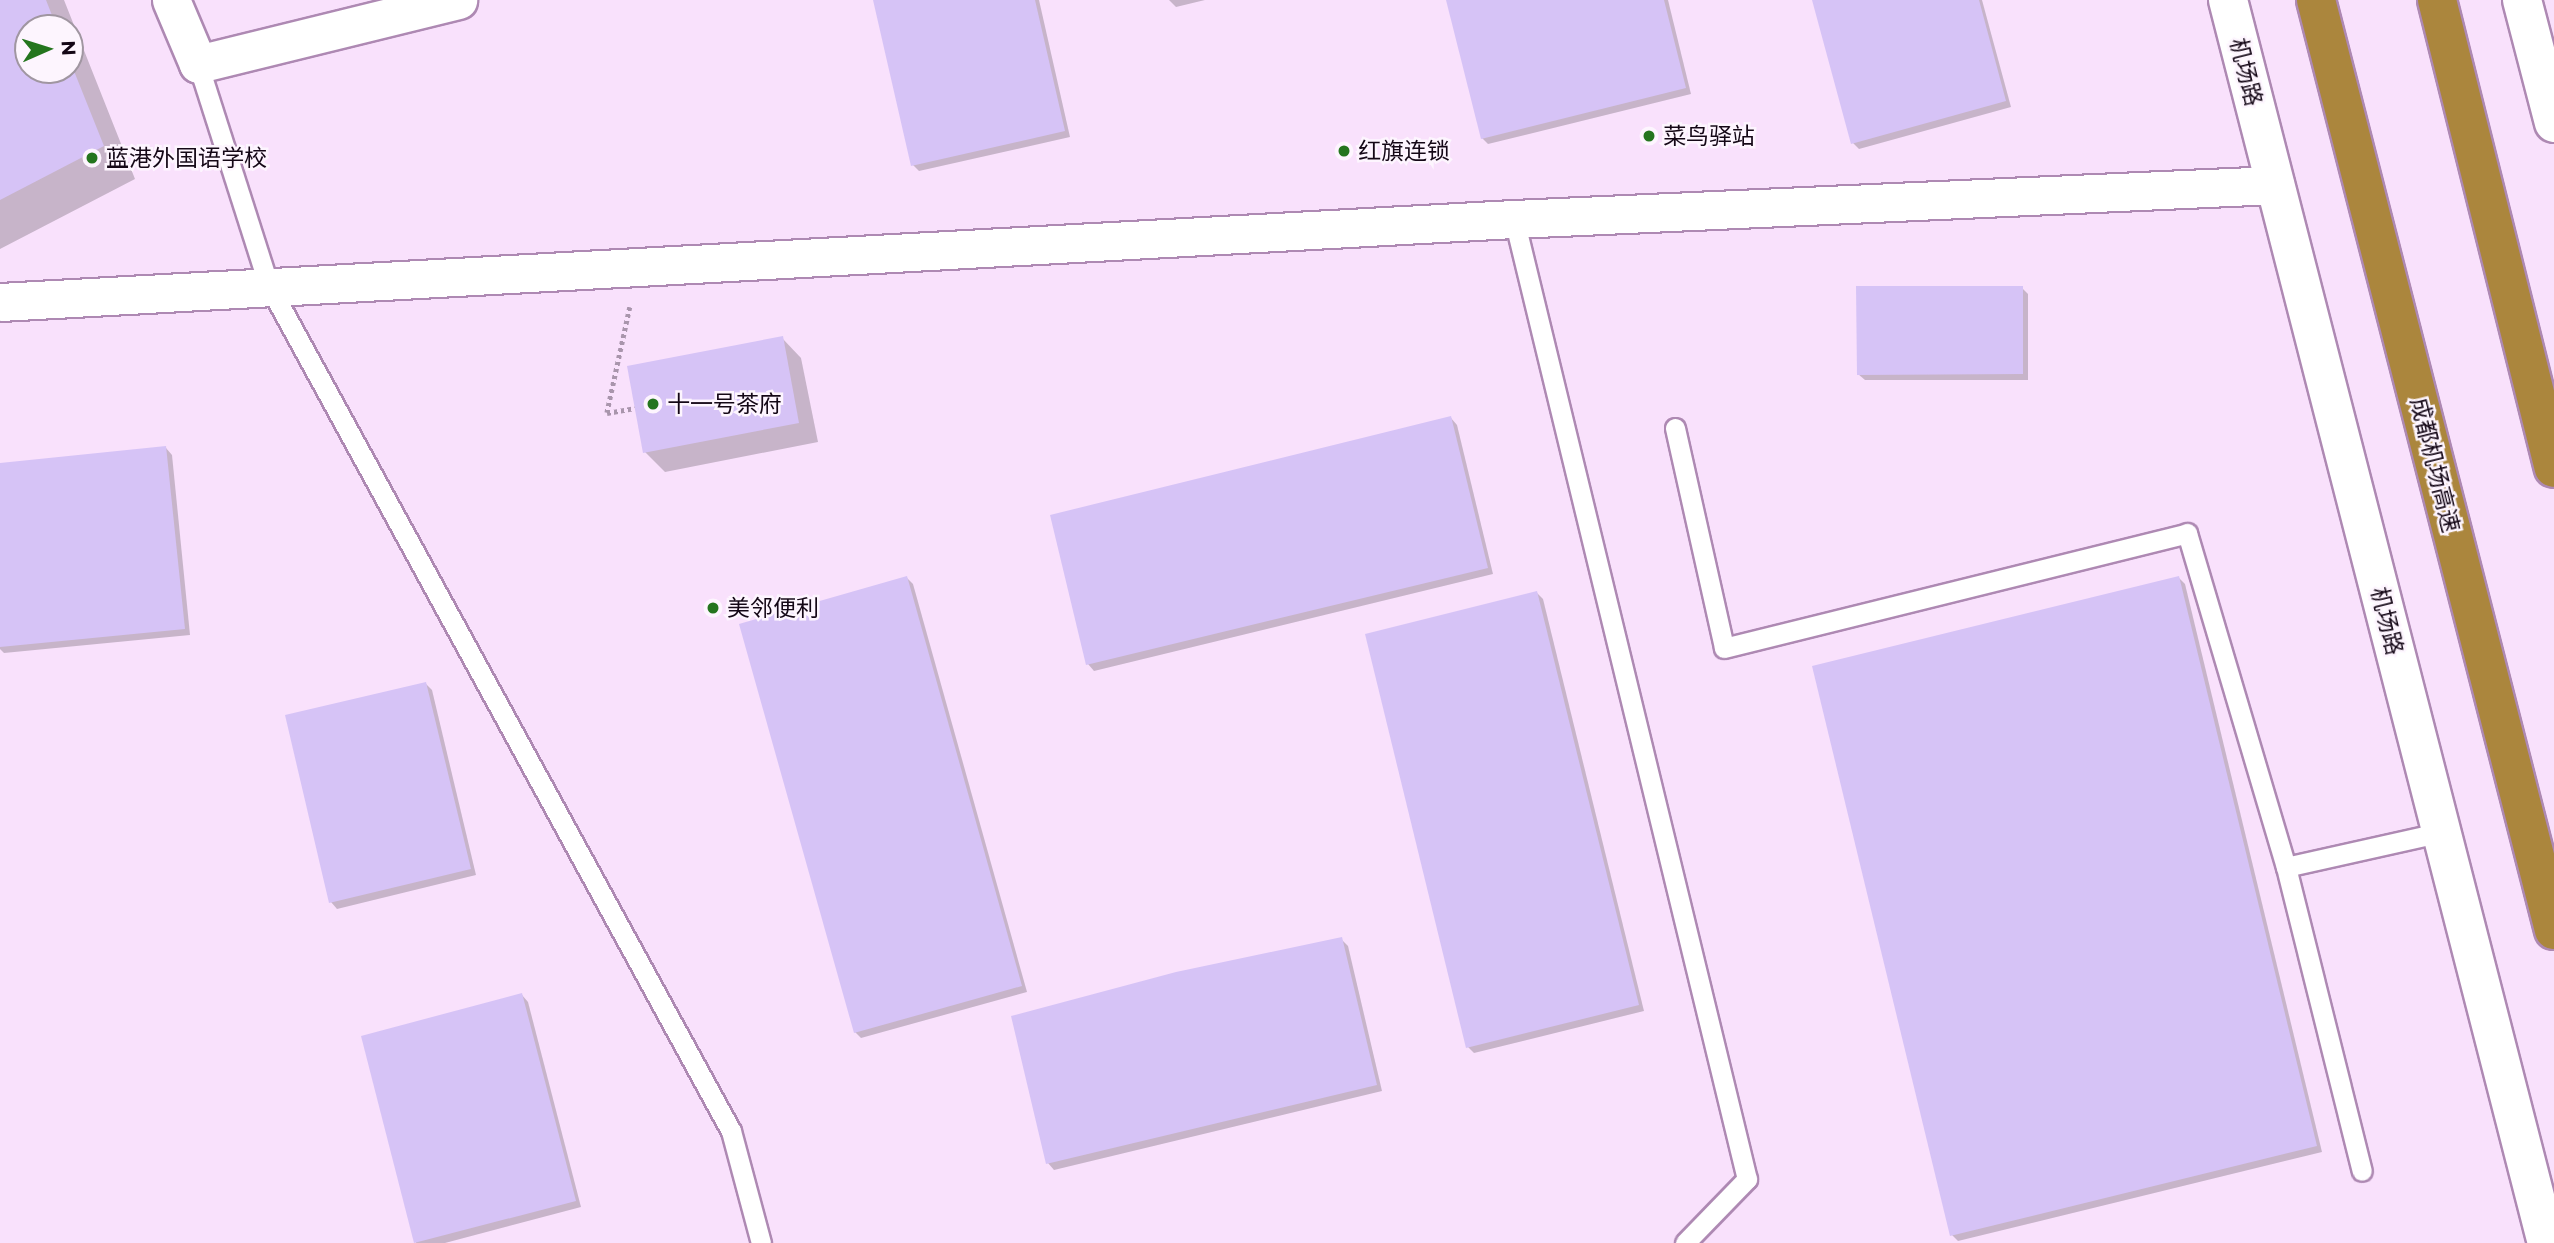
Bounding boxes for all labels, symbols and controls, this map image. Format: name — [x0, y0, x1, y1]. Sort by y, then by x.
north arrow — [14, 14, 84, 84]
street label: 机场路 — [2224, 35, 2268, 109]
text: N — [57, 40, 80, 56]
place label: 菜鸟驿站 — [1663, 122, 1755, 150]
marker: 菜鸟驿站 — [1641, 128, 1657, 144]
place label: 红旗连锁 — [1358, 137, 1450, 165]
marker: 红旗连锁 — [1336, 143, 1352, 159]
place label: 蓝港外国语学校 — [106, 144, 267, 172]
marker: 蓝港外国语学校 — [84, 150, 100, 166]
place label: 十一号茶府 — [667, 390, 782, 418]
street label: 成都机场高速 — [2405, 395, 2465, 535]
marker: 十一号茶府 — [645, 396, 661, 412]
street label: 机场路 — [2365, 584, 2409, 658]
place label: 美邻便利 — [727, 594, 819, 622]
marker: 美邻便利 — [705, 600, 721, 616]

